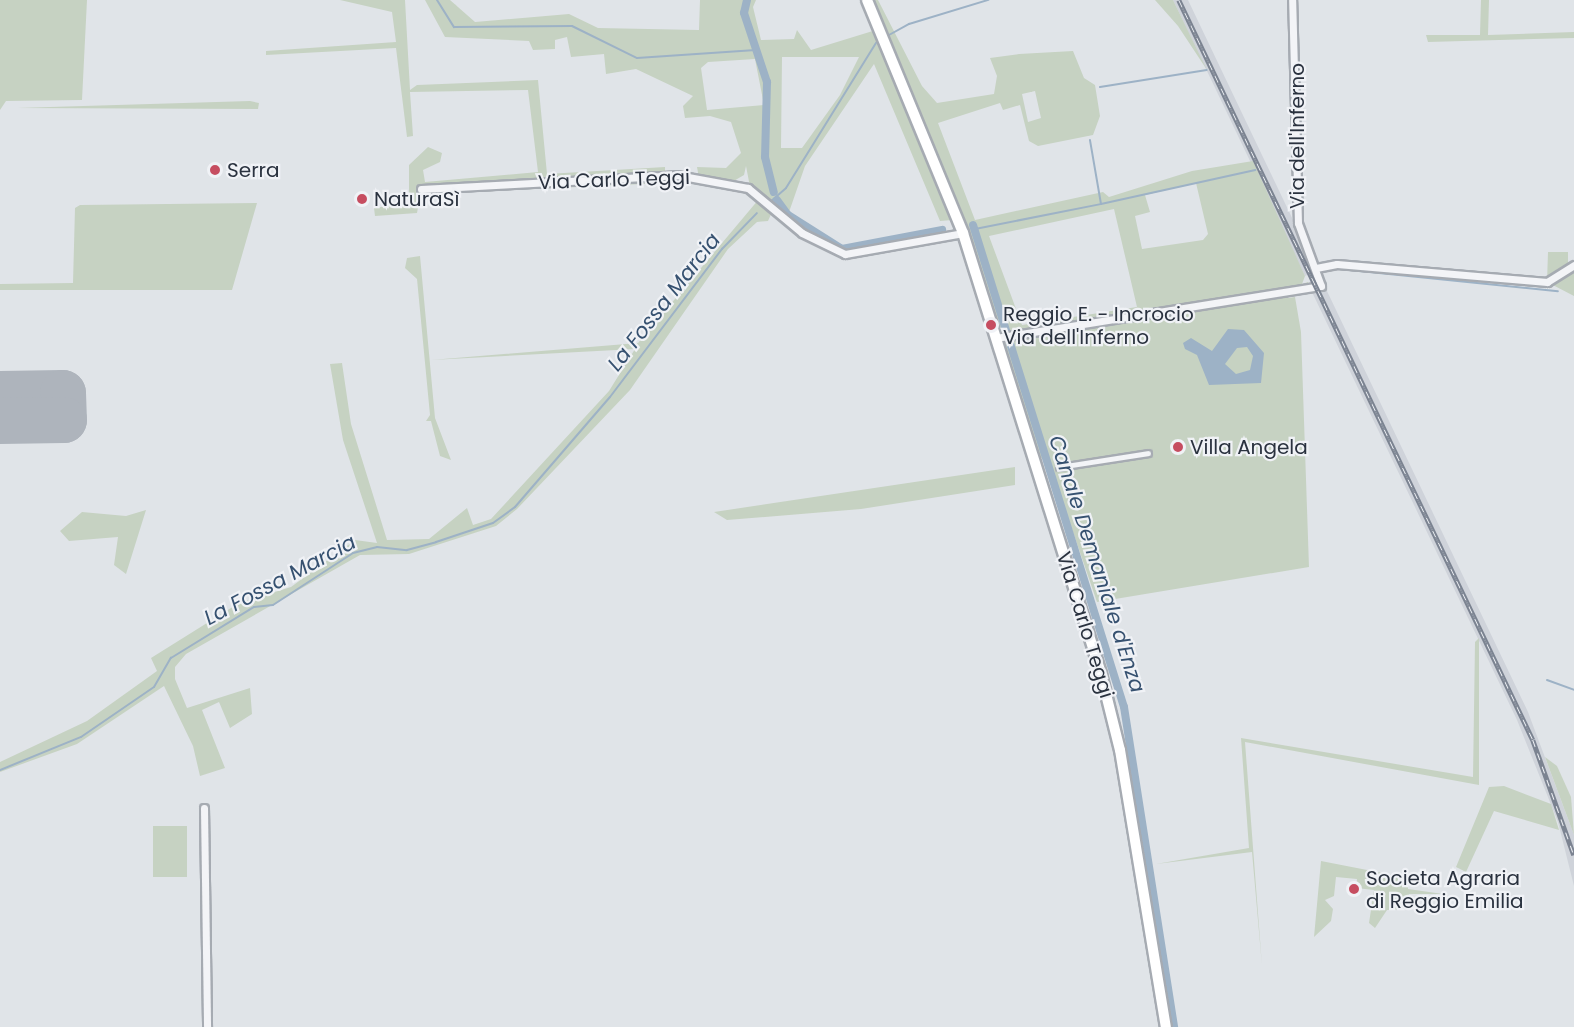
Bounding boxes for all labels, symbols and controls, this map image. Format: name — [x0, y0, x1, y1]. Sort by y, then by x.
street label: Via dell'Inferno — [1285, 63, 1309, 209]
place label: Serra — [227, 158, 280, 182]
marker: Serra — [208, 163, 222, 177]
street label: Via Carlo Teggi — [538, 165, 690, 195]
place label: NaturaSì — [374, 187, 459, 211]
marker: NaturaSì — [355, 192, 369, 206]
water label: La Fossa Marcia — [602, 228, 726, 376]
place label: Reggio E. - Incrocio Via dell'Inferno — [1003, 302, 1194, 349]
marker: Reggio E. - Incrocio Via dell'Inferno — [984, 318, 998, 332]
water label: Canale Demaniale d'Enza — [1043, 432, 1151, 696]
place label: Villa Angela — [1190, 435, 1308, 459]
marker: Villa Angela — [1171, 440, 1185, 454]
water label: La Fossa Marcia — [200, 529, 360, 631]
street label: Via Carlo Teggi — [1051, 549, 1119, 701]
place label: Societa Agraria di Reggio Emilia — [1366, 866, 1524, 913]
marker: Societa Agraria di Reggio Emilia — [1347, 882, 1361, 896]

